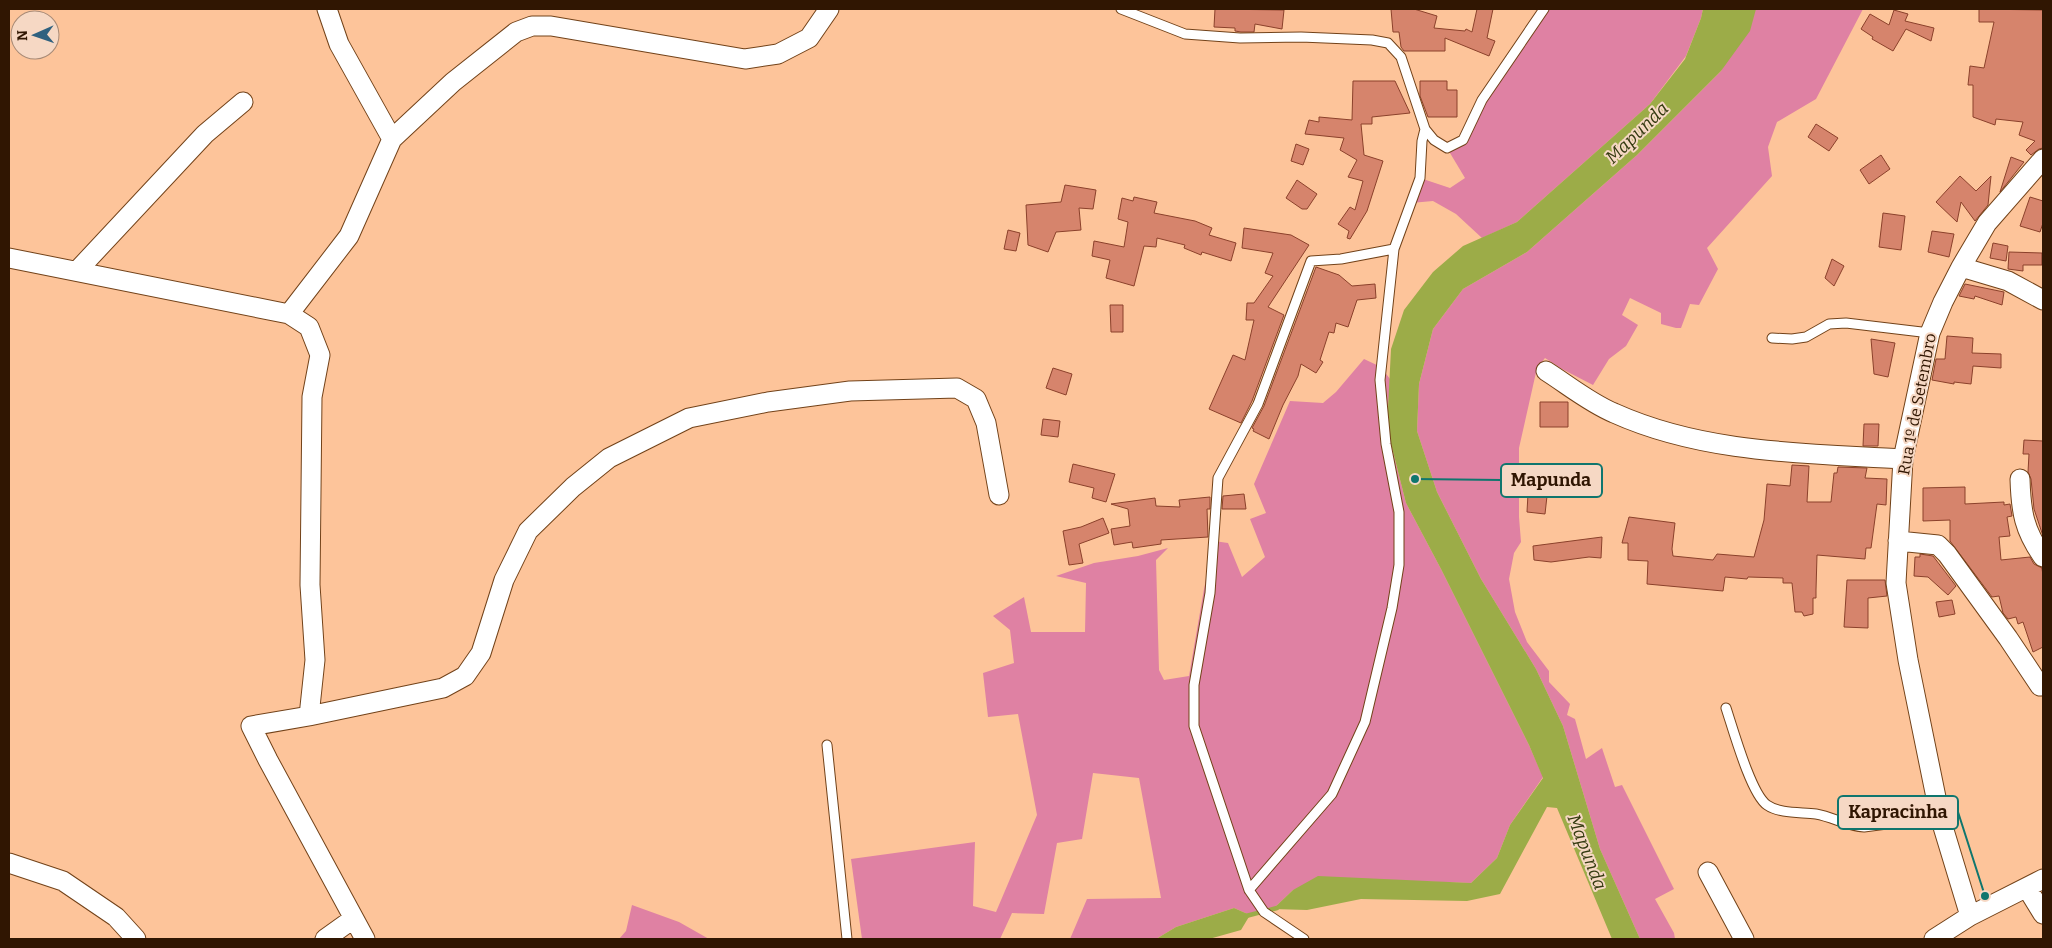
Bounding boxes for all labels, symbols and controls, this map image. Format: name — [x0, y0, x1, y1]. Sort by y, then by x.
north arrow — [10, 10, 60, 60]
text: N — [14, 30, 31, 41]
water label: Mapunda — [1601, 98, 1673, 168]
street label: Rua 1º de Setembro — [1894, 332, 1940, 476]
callout: Mapunda — [1501, 464, 1602, 497]
text: Mapunda — [1511, 469, 1591, 491]
callout: Kapracinha — [1838, 796, 1958, 829]
text: Kapracinha — [1848, 801, 1948, 823]
water label: Mapunda — [1563, 811, 1611, 893]

